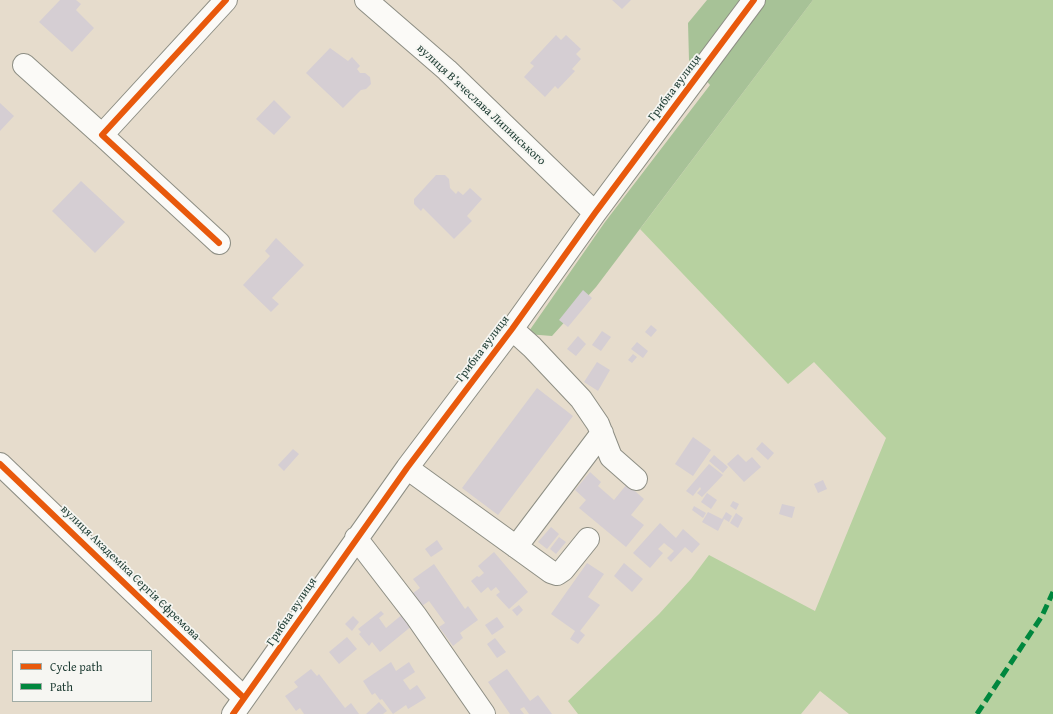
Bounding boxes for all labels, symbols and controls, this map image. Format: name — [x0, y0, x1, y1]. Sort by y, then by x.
street label: вулиця Вʼячеслава Липинського — [414, 41, 548, 169]
street label: Грибна вулиця — [645, 52, 705, 124]
street label: Грибна вулиця — [453, 313, 513, 385]
street label: вулиця Академіка Сергія Єфремова — [57, 503, 203, 643]
street label: Грибна вулиця — [264, 575, 320, 649]
legend — [12, 650, 152, 702]
text: Cycle path — [50, 658, 102, 675]
text: Path — [50, 678, 73, 695]

